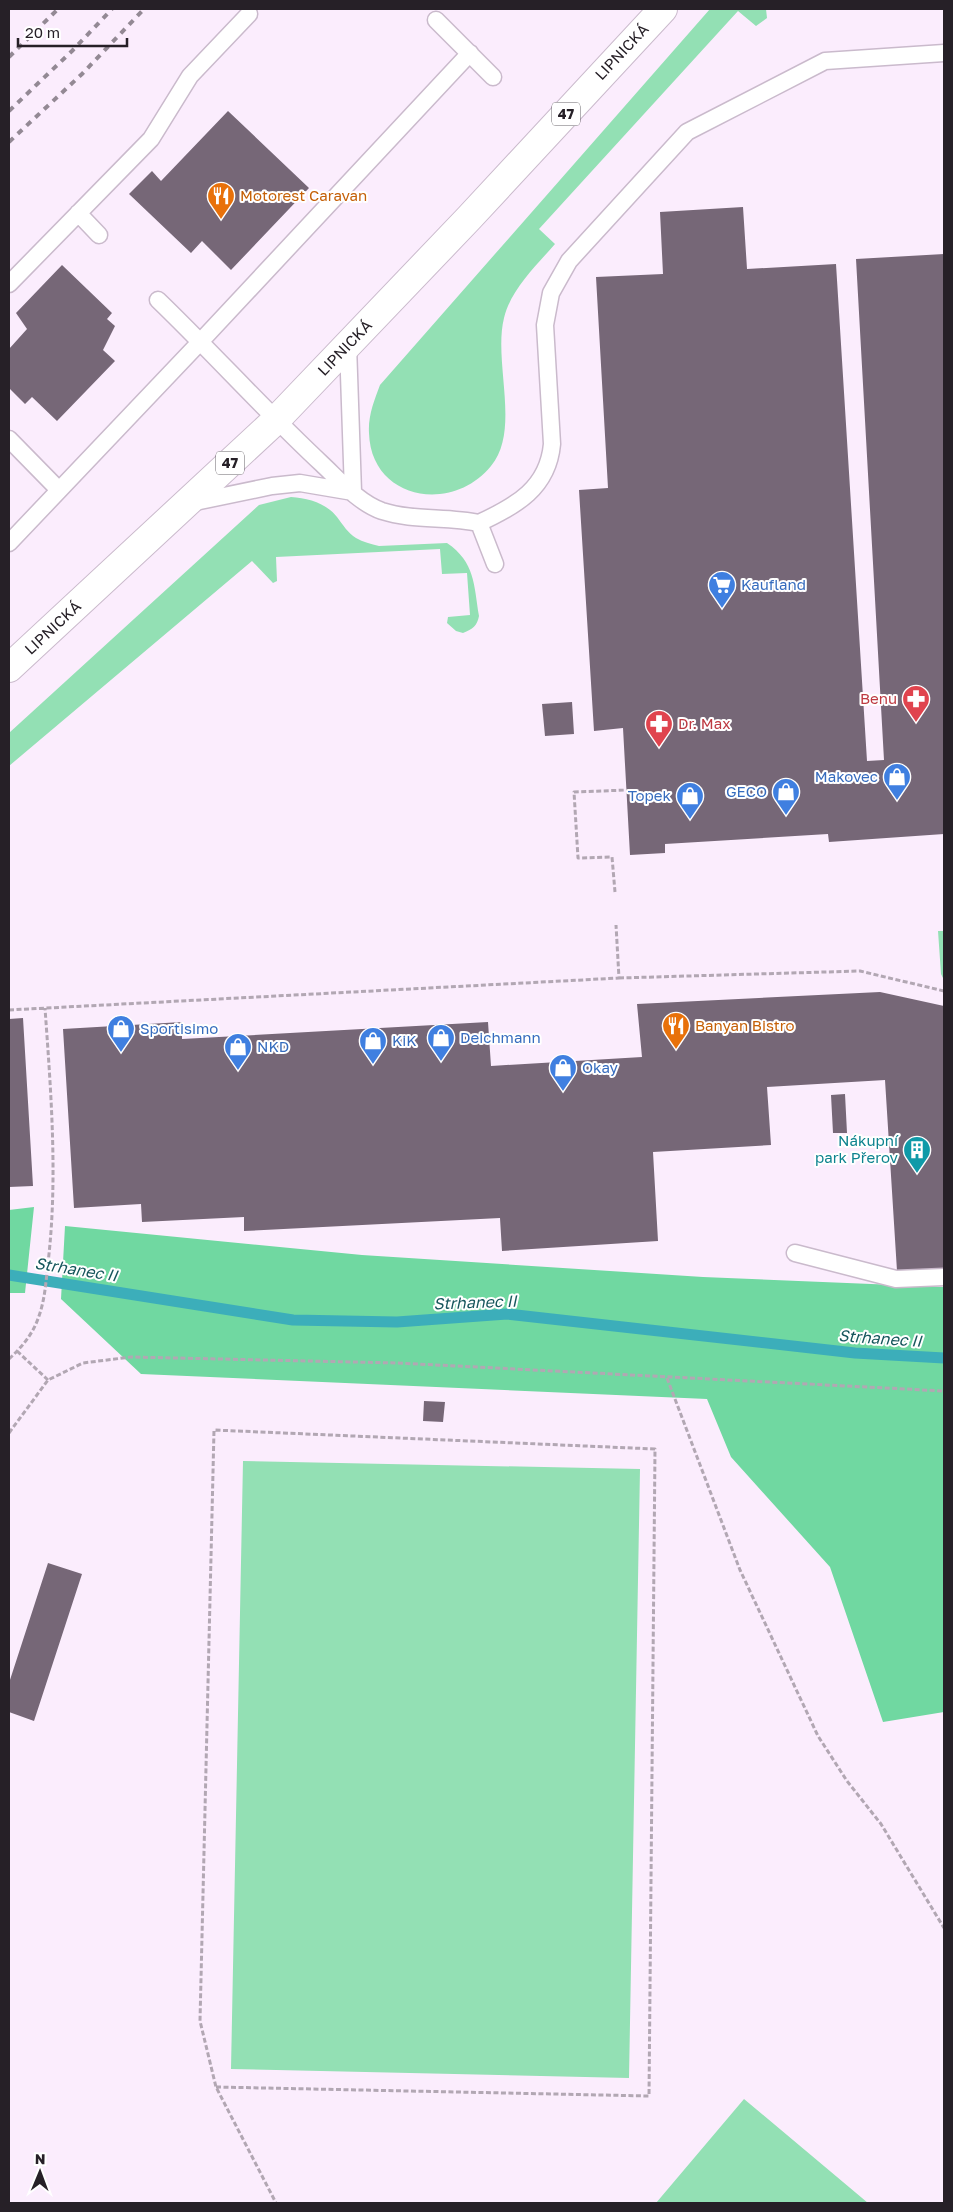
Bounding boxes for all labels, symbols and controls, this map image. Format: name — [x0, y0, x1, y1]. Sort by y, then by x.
scale bar — [18, 15, 126, 47]
street label: LIPNICKÁ — [591, 20, 652, 83]
text: 20 m — [25, 23, 60, 41]
road number: 47 — [552, 102, 580, 126]
restaurant icon: Motorest Caravan — [206, 181, 236, 220]
place label: Motorest Caravan — [240, 186, 367, 204]
street label: LIPNICKÁ — [313, 316, 375, 379]
road number: 47 — [216, 452, 244, 474]
supermarket icon: Kaufland — [707, 570, 737, 609]
place label: Kaufland — [741, 575, 806, 593]
street label: LIPNICKÁ — [21, 597, 84, 658]
pharmacy icon: Benu — [901, 684, 931, 723]
place label: Benu — [860, 689, 897, 707]
pharmacy icon: Dr. Max — [644, 709, 674, 748]
place label: Dr. Max — [678, 714, 730, 732]
shop icon: Makovec — [882, 762, 912, 801]
place label: Makovec — [815, 767, 878, 785]
shop icon: GECO — [771, 777, 801, 816]
shop icon: Topek — [675, 781, 705, 820]
place label: GECO — [726, 782, 767, 800]
place label: Topek — [628, 786, 672, 804]
restaurant icon: Banyan Bistro — [661, 1011, 691, 1050]
shop icon: Sportisimo — [106, 1014, 136, 1053]
place label: Banyan Bistro — [695, 1016, 795, 1034]
place label: Sportisimo — [140, 1019, 218, 1037]
shop icon: Deichmann — [426, 1023, 456, 1062]
shop icon: KiK — [358, 1026, 388, 1065]
place label: Deichmann — [460, 1028, 541, 1046]
place label: KiK — [392, 1031, 417, 1049]
shop icon: NKD — [223, 1032, 253, 1071]
place label: NKD — [257, 1037, 289, 1055]
shop icon: Okay — [548, 1053, 578, 1092]
place label: Okay — [582, 1058, 619, 1076]
place label: Nákupní park Přerov — [815, 1131, 899, 1166]
building icon: Nákupní park Přerov — [902, 1135, 932, 1174]
water label: Strhanec II — [33, 1253, 121, 1286]
water label: Strhanec II — [433, 1290, 519, 1313]
water label: Strhanec II — [838, 1325, 924, 1351]
north arrow — [15, 2147, 65, 2197]
text: N — [35, 2150, 46, 2167]

